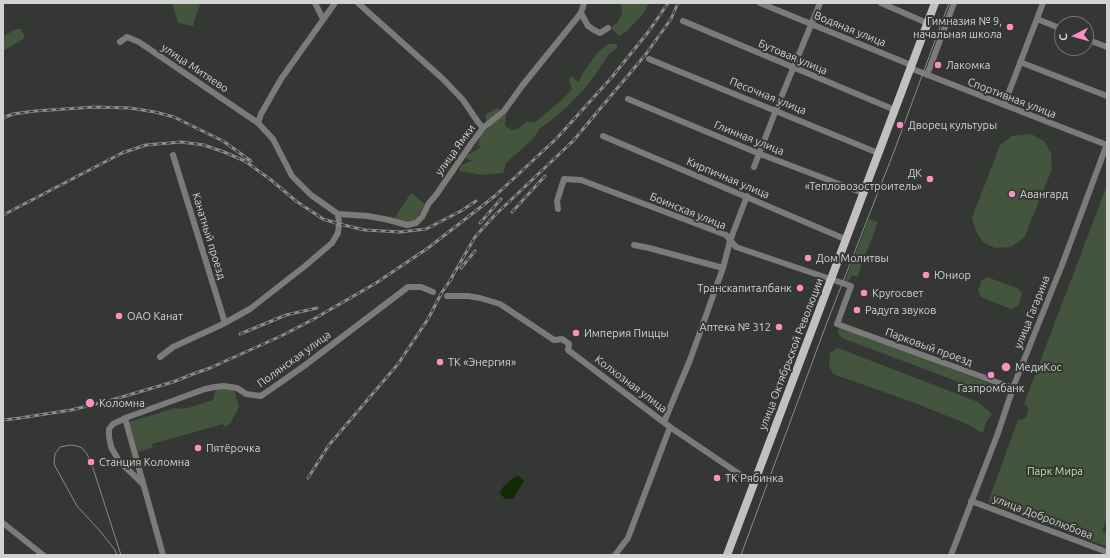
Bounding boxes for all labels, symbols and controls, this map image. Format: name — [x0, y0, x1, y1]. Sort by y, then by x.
street label: Водяная улица — [812, 9, 888, 49]
place label: Гимназия № 9, начальная школа — [913, 14, 1002, 40]
north arrow — [1054, 16, 1094, 56]
marker: Гимназия № 9, начальная школа — [1005, 22, 1015, 32]
text: С — [1057, 33, 1069, 41]
street label: Бутовая улица — [756, 36, 830, 78]
street label: улица Митяево — [159, 41, 231, 95]
place label: Лакомка — [946, 58, 990, 72]
marker: Лакомка — [933, 60, 943, 70]
street label: Песочная улица — [728, 75, 808, 117]
street label: Спортивная улица — [966, 75, 1058, 121]
street label: Глинная улица — [712, 118, 786, 158]
place label: Дворец культуры — [908, 118, 997, 132]
marker: Дворец культуры — [895, 120, 905, 130]
street label: улица Ямки — [432, 122, 478, 178]
street label: Кирпичная улица — [685, 155, 771, 201]
place label: ДК «Тепловозостроитель» — [805, 166, 922, 192]
marker: ДК «Тепловозостроитель» — [925, 174, 935, 184]
place label: Авангард — [1020, 187, 1068, 201]
marker: Авангард — [1007, 189, 1017, 199]
street label: Боинская улица — [648, 190, 728, 232]
street label: Канатный проезд — [190, 191, 228, 281]
place label: Дом Молитвы — [816, 251, 889, 265]
marker: Дом Молитвы — [803, 253, 813, 263]
place label: Юниор — [934, 268, 971, 282]
marker: Юниор — [921, 270, 931, 280]
street label: улица Гагарина — [1011, 273, 1053, 351]
street label: улица Октябрьской Революции — [756, 276, 826, 432]
place label: Транскапиталбанк — [697, 281, 792, 295]
marker: Транскапиталбанк — [795, 283, 805, 293]
place label: Кругосвет — [872, 286, 923, 300]
marker: Кругосвет — [859, 288, 869, 298]
place label: Радуга звуков — [865, 303, 936, 317]
marker: Радуга звуков — [852, 305, 862, 315]
place label: ОАО Канат — [127, 309, 183, 323]
marker: ОАО Канат — [114, 311, 124, 321]
place label: Аптека № 312 — [700, 320, 771, 334]
marker: Аптека № 312 — [774, 322, 784, 332]
street label: Парковый проезд — [884, 325, 974, 369]
place label: Империя Пиццы — [584, 326, 669, 340]
street label: Полянская улица — [255, 328, 333, 390]
marker: Империя Пиццы — [571, 328, 581, 338]
street label: Колхозная улица — [592, 353, 670, 415]
place label: ТК «Энергия» — [448, 355, 516, 369]
marker: ТК «Энергия» — [435, 357, 445, 367]
place label: МедиКос — [1015, 360, 1062, 374]
marker: МедиКос — [1000, 361, 1012, 373]
marker: Газпромбанк — [986, 370, 996, 380]
place label: Газпромбанк — [958, 381, 1024, 395]
place label: Коломна — [99, 396, 145, 410]
marker: Коломна — [84, 397, 96, 409]
place label: Пятёрочка — [206, 441, 260, 455]
marker: Пятёрочка — [193, 443, 203, 453]
place label: Станция Коломна — [99, 455, 190, 469]
marker: Станция Коломна — [86, 457, 96, 467]
park label: Парк Мира — [1027, 464, 1083, 478]
place label: ТК Рябинка — [725, 471, 784, 485]
marker: ТК Рябинка — [712, 473, 722, 483]
street label: улица Добролюбова — [991, 492, 1095, 542]

